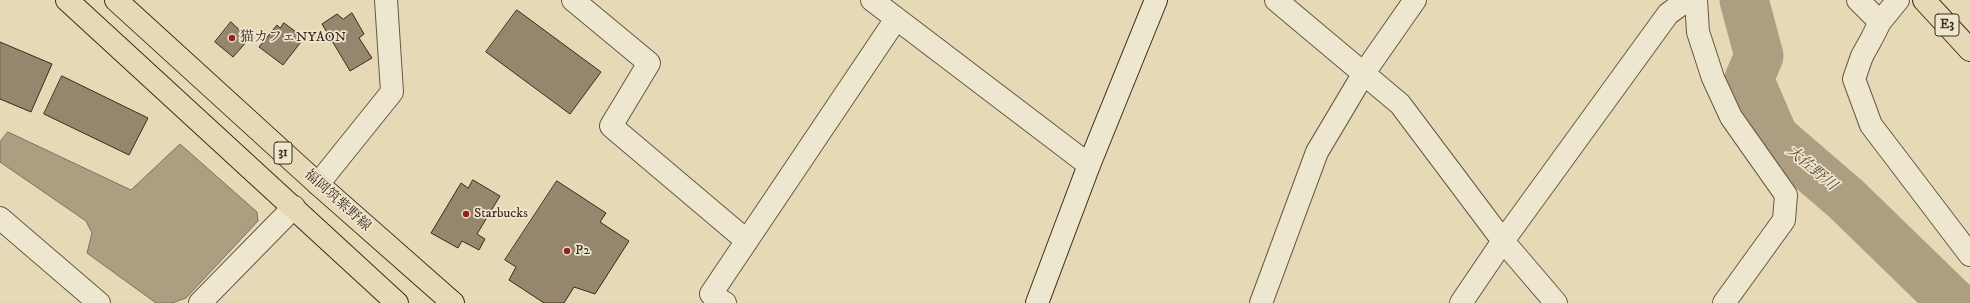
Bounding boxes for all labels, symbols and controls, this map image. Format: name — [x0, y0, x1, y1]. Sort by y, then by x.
road number: E3 — [1935, 14, 1959, 36]
place label: 猫カフェNYAON — [240, 30, 346, 46]
marker: 猫カフェNYAON — [227, 33, 237, 43]
road number: 31 — [274, 142, 292, 164]
water label: 大佐野川 — [1782, 143, 1840, 195]
street label: 福岡筑紫野線 — [300, 167, 374, 235]
place label: Starbucks — [474, 206, 528, 222]
marker: Starbucks — [461, 209, 471, 219]
place label: P2 — [575, 243, 590, 259]
marker: P2 — [562, 246, 572, 256]

